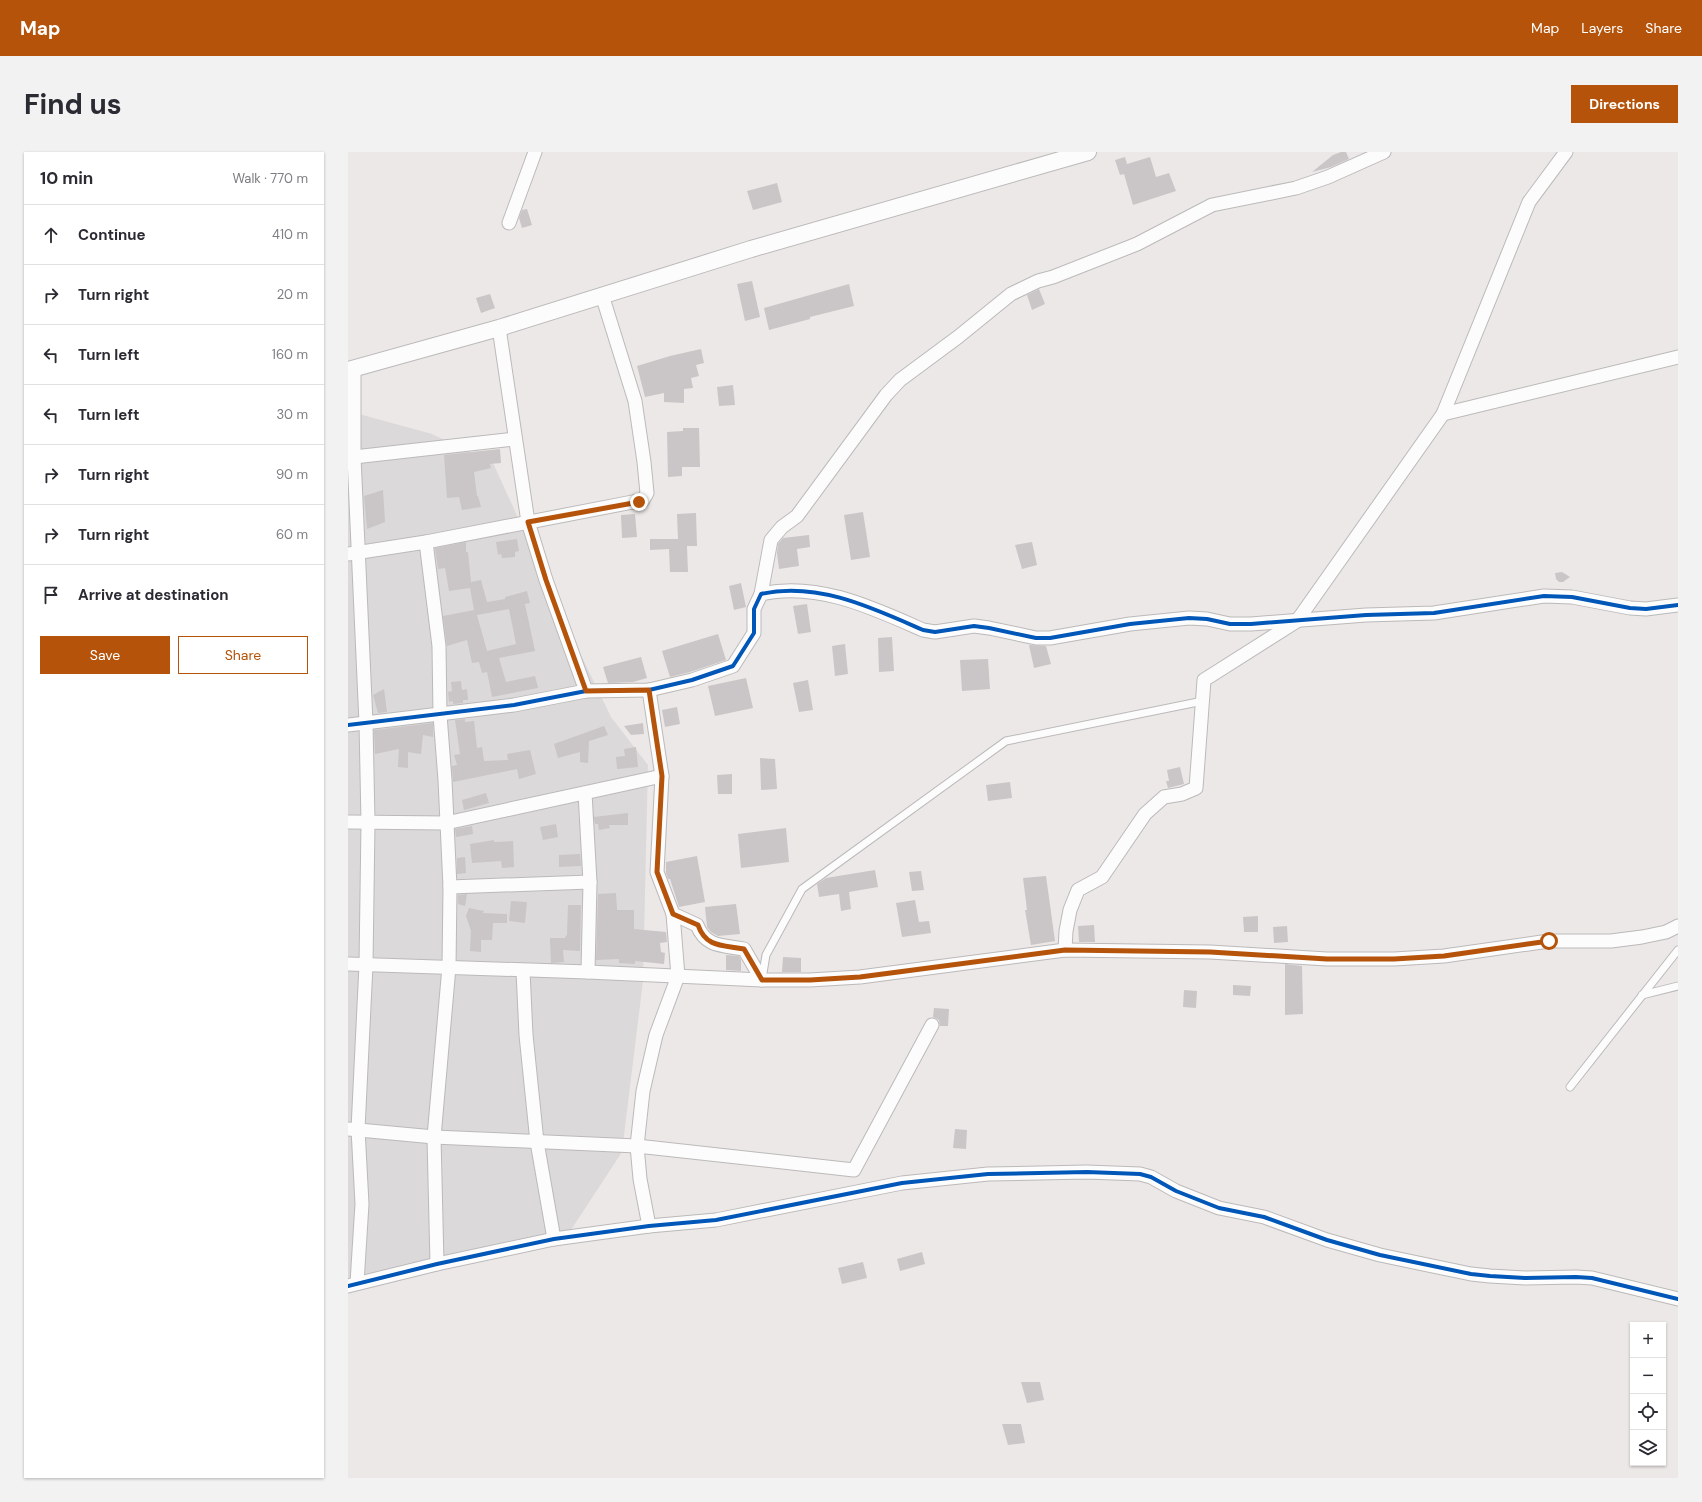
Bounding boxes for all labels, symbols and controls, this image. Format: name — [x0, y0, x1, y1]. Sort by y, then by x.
text: Map — [20, 16, 60, 41]
text: Map — [1531, 19, 1559, 37]
text: Layers — [1581, 19, 1623, 37]
text: Share — [1645, 19, 1682, 37]
button: Directions — [1571, 85, 1678, 123]
text: Find us — [24, 86, 122, 123]
text: 10 min — [40, 167, 93, 189]
text: Walk · 770 m — [232, 170, 308, 187]
icon: ahead — [40, 224, 62, 246]
text: Continue — [78, 225, 146, 245]
text: 410 m — [272, 226, 308, 243]
icon: right — [40, 284, 62, 306]
text: Turn right — [78, 285, 149, 305]
text: 20 m — [277, 286, 308, 303]
icon: left — [40, 344, 62, 366]
text: Turn left — [78, 345, 139, 365]
text: 160 m — [272, 346, 308, 363]
icon: left — [40, 404, 62, 426]
text: Turn left — [78, 405, 139, 425]
text: 30 m — [276, 406, 308, 423]
icon: right — [40, 464, 62, 486]
text: Turn right — [78, 465, 149, 485]
text: 90 m — [276, 466, 308, 483]
route end — [630, 493, 648, 511]
icon: right — [40, 524, 62, 546]
text: Turn right — [78, 525, 149, 545]
text: 60 m — [276, 526, 308, 543]
icon: arrive — [40, 584, 62, 606]
text: Arrive at destination — [78, 585, 229, 605]
button: Save — [40, 636, 170, 674]
button: Share — [178, 636, 308, 674]
route start — [1540, 932, 1558, 950]
map controls — [1630, 1322, 1666, 1466]
button: + — [1630, 1322, 1666, 1358]
button: − — [1630, 1358, 1666, 1394]
button: locate — [1630, 1394, 1666, 1430]
button: layers — [1630, 1430, 1666, 1466]

